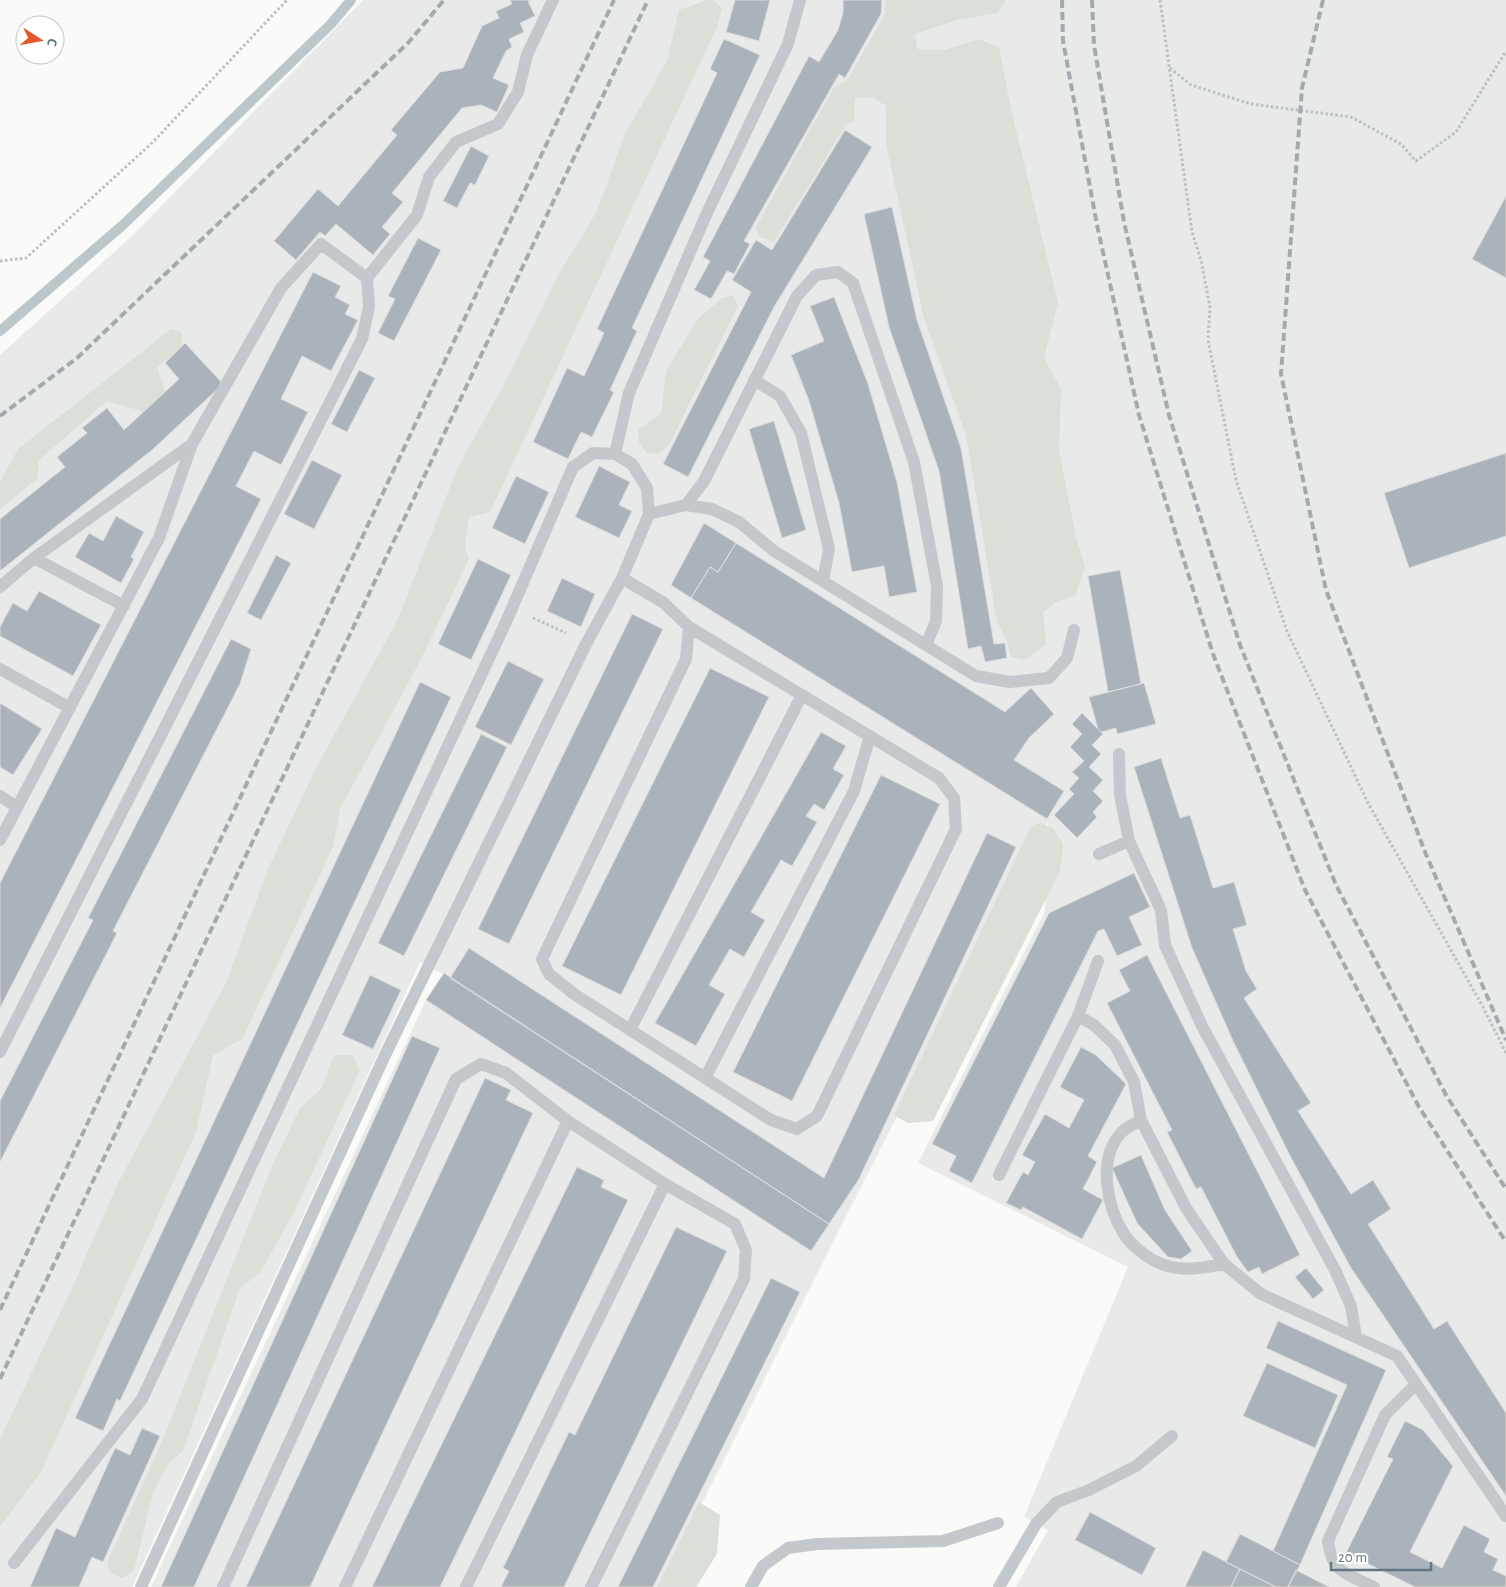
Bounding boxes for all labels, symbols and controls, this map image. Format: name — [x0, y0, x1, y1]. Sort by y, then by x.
north arrow — [15, 15, 65, 65]
text: С — [44, 37, 59, 48]
scale bar — [1331, 1540, 1431, 1572]
text: 20 m — [1338, 1550, 1367, 1565]

